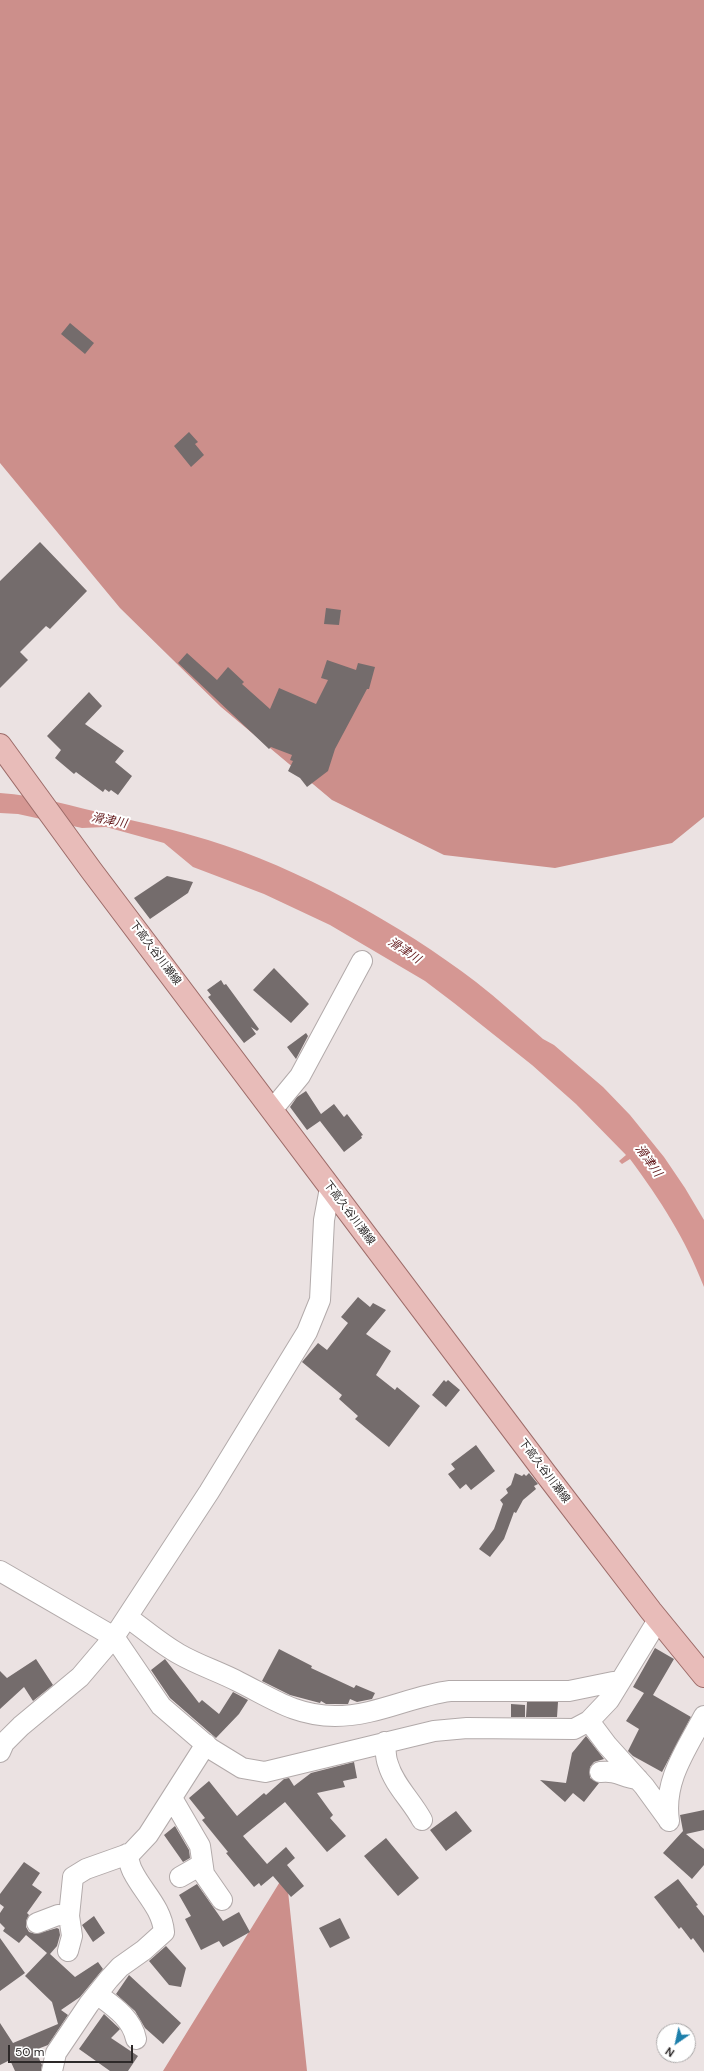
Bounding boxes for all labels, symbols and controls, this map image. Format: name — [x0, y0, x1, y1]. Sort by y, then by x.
water label: 滑津川 — [90, 810, 128, 832]
street label: 下高久谷川瀬線 — [127, 918, 183, 988]
water label: 滑津川 — [385, 935, 423, 967]
water label: 滑津川 — [632, 1142, 664, 1180]
street label: 下高久谷川瀬線 — [321, 1178, 377, 1248]
street label: 下高久谷川瀬線 — [516, 1436, 572, 1506]
north arrow — [656, 2023, 696, 2063]
scale bar — [10, 2037, 135, 2063]
text: 50 m — [15, 2044, 44, 2060]
text: N — [663, 2044, 677, 2060]

